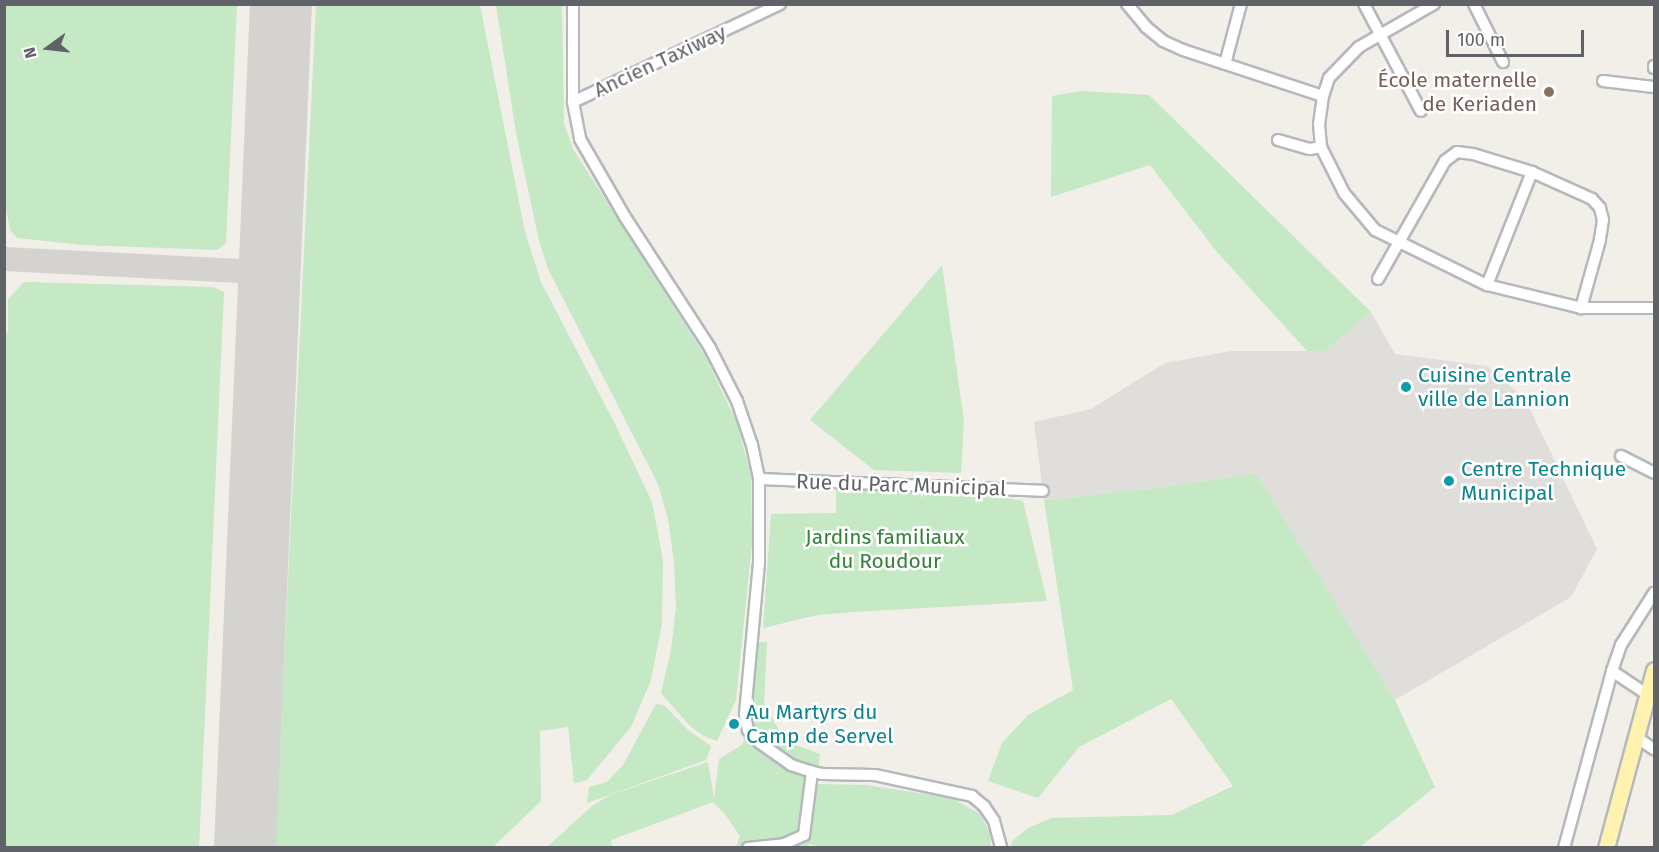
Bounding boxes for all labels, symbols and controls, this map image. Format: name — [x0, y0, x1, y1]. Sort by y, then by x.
north arrow — [18, 18, 78, 78]
scale bar — [1449, 18, 1587, 56]
street label: Ancien Taxiway — [590, 19, 730, 103]
text: 100 m — [1457, 29, 1505, 51]
text: N — [20, 45, 41, 60]
place label: École maternelle de Keriaden — [1378, 67, 1537, 117]
marker: École maternelle de Keriaden — [1542, 85, 1556, 99]
place label: Cuisine Centrale ville de Lannion — [1418, 362, 1571, 412]
marker: Cuisine Centrale ville de Lannion — [1399, 380, 1413, 394]
place label: Centre Technique Municipal — [1461, 456, 1626, 506]
street label: Rue du Parc Municipal — [796, 469, 1006, 501]
marker: Centre Technique Municipal — [1442, 474, 1456, 488]
park label: Jardins familiaux du Roudour — [805, 524, 965, 574]
place label: Au Martyrs du Camp de Servel — [746, 699, 893, 749]
marker: Au Martyrs du Camp de Servel — [727, 717, 741, 731]

